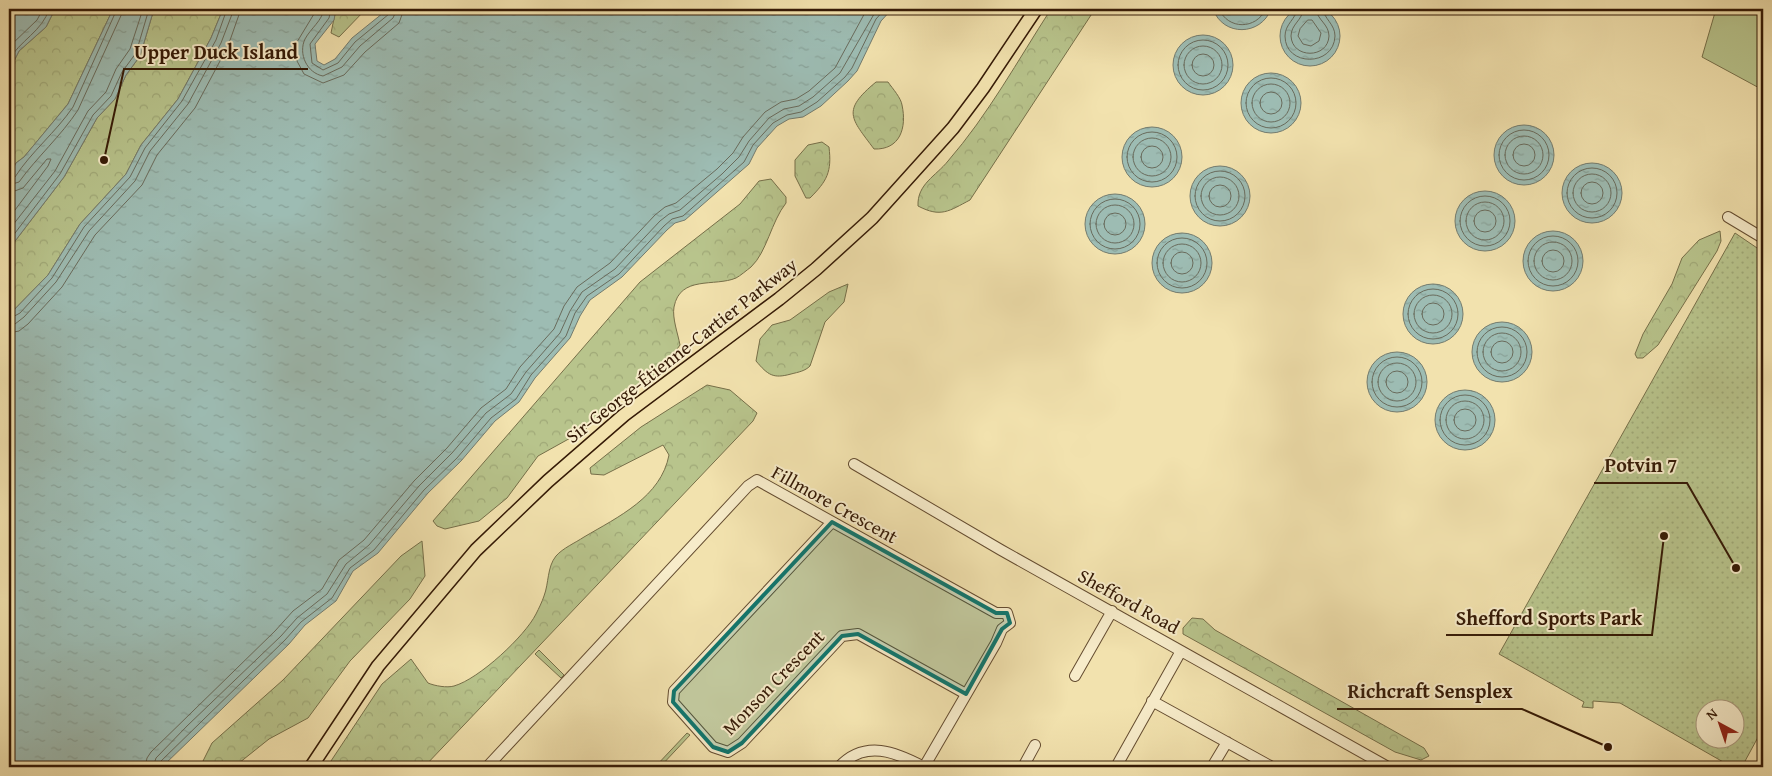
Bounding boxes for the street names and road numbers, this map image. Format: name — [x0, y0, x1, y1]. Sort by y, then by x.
street label: Sir-George-Étienne-Cartier Parkway — [559, 250, 803, 449]
street label: Fillmore Crescent — [767, 458, 903, 550]
street label: Shefford Road — [1073, 561, 1186, 641]
street label: Monson Crescent — [715, 623, 831, 741]

